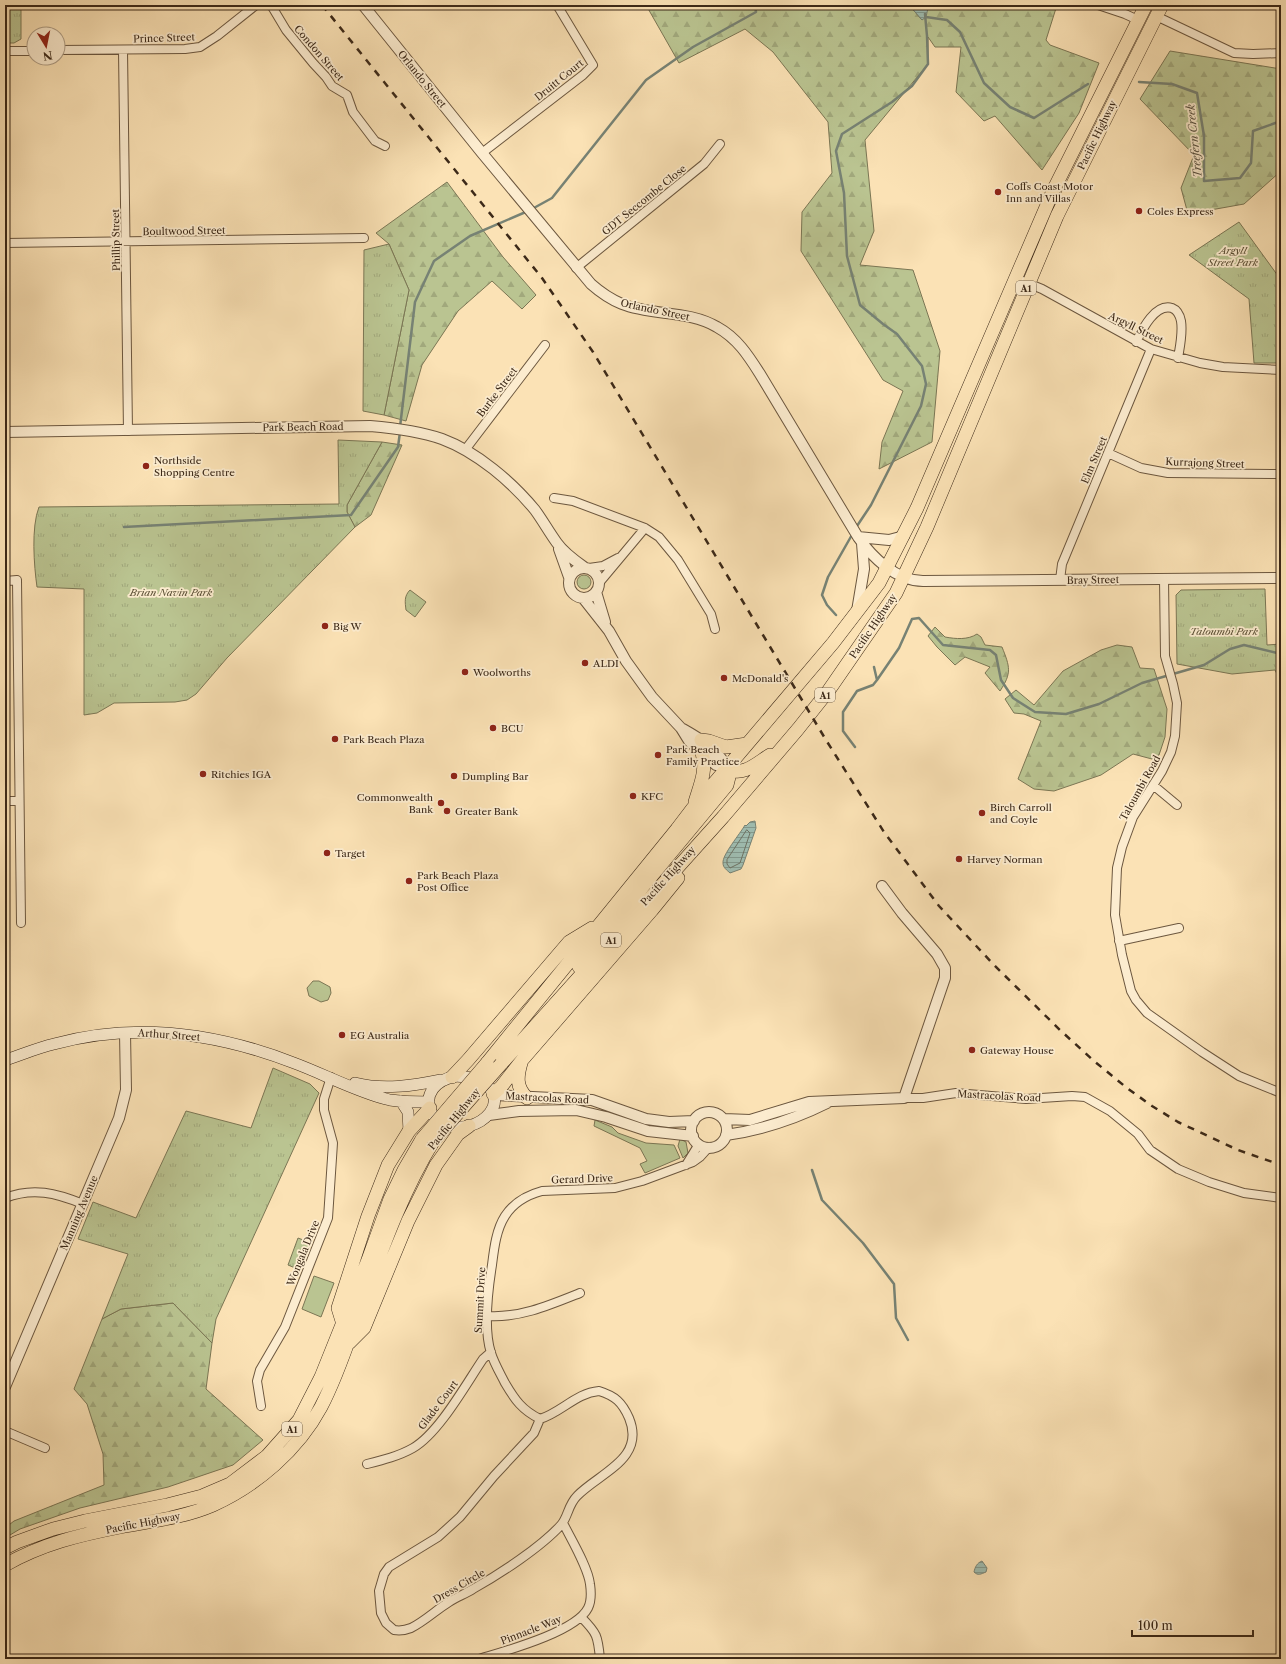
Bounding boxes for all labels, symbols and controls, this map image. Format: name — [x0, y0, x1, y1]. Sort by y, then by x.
street label: Condon Street — [291, 22, 347, 84]
north arrow — [26, 26, 66, 66]
street label: Prince Street — [133, 30, 196, 46]
text: N — [41, 48, 54, 64]
street label: Orlando Street — [395, 48, 449, 111]
street label: Druitt Court — [532, 56, 586, 104]
street label: Pacific Highway — [1075, 98, 1120, 172]
water label: Treefern Creek — [1183, 103, 1205, 178]
street label: GDT Seccombe Close — [599, 162, 689, 238]
place label: Coffs Coast Motor Inn and Villas — [1006, 180, 1094, 205]
marker: Coffs Coast Motor Inn and Villas — [993, 187, 1003, 197]
place label: Coles Express — [1147, 205, 1214, 218]
marker: Coles Express — [1134, 206, 1144, 216]
street label: Phillip Street — [109, 208, 123, 271]
street label: Boultwood Street — [142, 224, 226, 238]
park label: Argyll Street Park — [1207, 244, 1259, 269]
road number: A1 — [1016, 281, 1036, 295]
street label: Orlando Street — [619, 296, 691, 324]
street label: Argyll Street — [1106, 309, 1166, 347]
street label: Burke Street — [474, 364, 520, 420]
street label: Park Beach Road — [262, 420, 344, 434]
street label: Elm Street — [1078, 434, 1110, 486]
place label: Northside Shopping Centre — [154, 454, 235, 479]
street label: Kurrajong Street — [1165, 455, 1245, 471]
marker: Northside Shopping Centre — [141, 461, 151, 471]
street label: Bray Street — [1067, 573, 1120, 587]
park label: Brian Navin Park — [129, 586, 213, 599]
street label: Pacific Highway — [846, 591, 900, 661]
place label: Big W — [333, 620, 363, 633]
marker: Big W — [320, 621, 330, 631]
park label: Taloumbi Park — [1190, 625, 1259, 638]
place label: ALDI — [592, 657, 619, 670]
marker: ALDI — [580, 658, 590, 668]
place label: Woolworths — [472, 666, 531, 679]
marker: Woolworths — [460, 667, 470, 677]
place label: McDonald's — [732, 672, 788, 685]
marker: McDonald's — [719, 673, 729, 683]
road number: A1 — [815, 688, 835, 702]
place label: BCU — [501, 722, 524, 735]
marker: BCU — [488, 723, 498, 733]
place label: Park Beach Plaza — [343, 733, 425, 746]
marker: Park Beach Plaza — [330, 734, 340, 744]
place label: Park Beach Family Practice — [666, 743, 740, 768]
marker: Park Beach Family Practice — [653, 750, 663, 760]
street label: Taloumbi Road — [1117, 753, 1163, 823]
place label: Ritchies IGA — [211, 768, 272, 781]
marker: Ritchies IGA — [198, 769, 208, 779]
place label: Dumpling Bar — [462, 770, 529, 783]
marker: Dumpling Bar — [449, 771, 459, 781]
place label: KFC — [641, 790, 663, 803]
place label: Commonwealth Bank — [357, 791, 434, 816]
marker: KFC — [628, 791, 638, 801]
marker: Commonwealth Bank — [436, 798, 446, 808]
place label: Birch Carroll and Coyle — [990, 801, 1052, 826]
place label: Greater Bank — [455, 805, 519, 818]
marker: Greater Bank — [442, 806, 452, 816]
marker: Birch Carroll and Coyle — [977, 808, 987, 818]
street label: Pacific Highway — [638, 843, 698, 908]
place label: Target — [335, 847, 366, 860]
marker: Target — [322, 848, 332, 858]
place label: Harvey Norman — [967, 853, 1043, 866]
marker: Harvey Norman — [954, 854, 964, 864]
place label: Park Beach Plaza Post Office — [417, 869, 499, 894]
marker: Park Beach Plaza Post Office — [404, 876, 414, 886]
road number: A1 — [601, 933, 621, 947]
street label: Arthur Street — [136, 1026, 201, 1044]
place label: EG Australia — [350, 1029, 410, 1042]
marker: EG Australia — [337, 1030, 347, 1040]
place label: Gateway House — [980, 1044, 1054, 1057]
marker: Gateway House — [967, 1045, 977, 1055]
street label: Pacific Highway — [425, 1085, 483, 1153]
street label: Mastracolas Road — [957, 1087, 1041, 1105]
street label: Mastracolas Road — [505, 1089, 589, 1107]
street label: Gerard Drive — [551, 1171, 614, 1187]
street label: Manning Avenue — [57, 1173, 101, 1252]
street label: Wongala Drive — [284, 1218, 322, 1289]
street label: Summit Drive — [472, 1266, 488, 1333]
street label: Glade Court — [415, 1377, 461, 1432]
road number: A1 — [282, 1422, 302, 1436]
street label: Pacific Highway — [105, 1509, 182, 1537]
street label: Dress Circle — [431, 1566, 488, 1606]
street label: Pinnacle Way — [499, 1612, 564, 1648]
scale bar — [1132, 1612, 1253, 1638]
text: 100 m — [1138, 1618, 1173, 1633]

